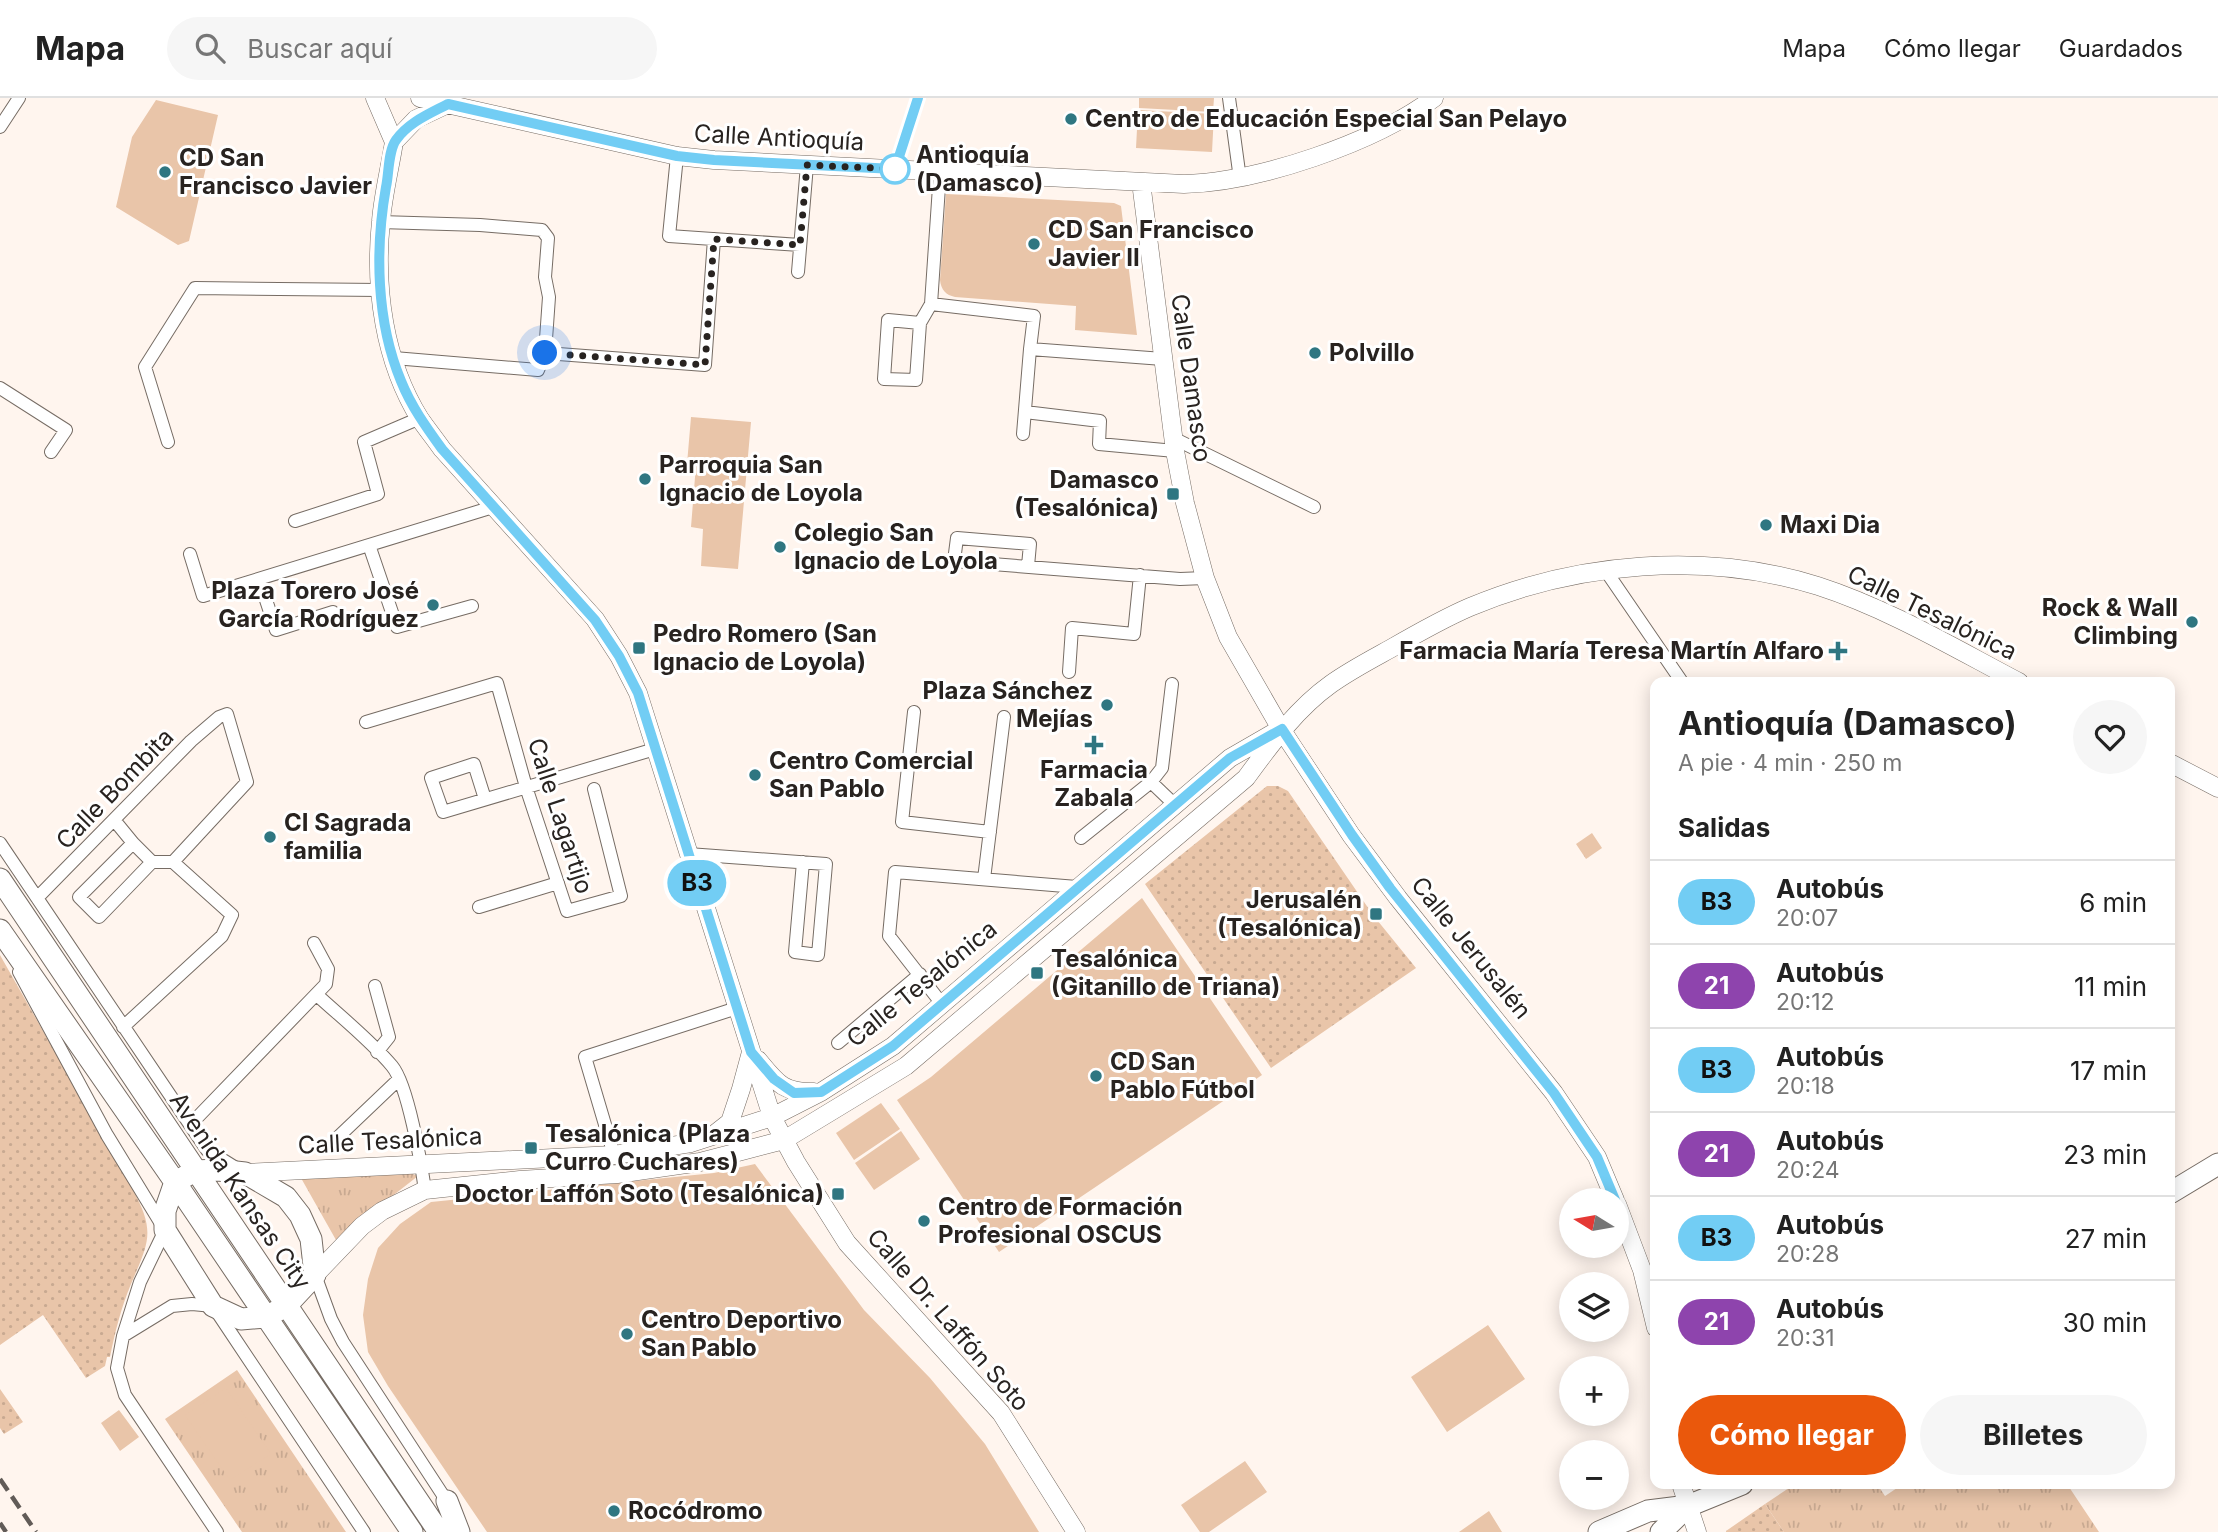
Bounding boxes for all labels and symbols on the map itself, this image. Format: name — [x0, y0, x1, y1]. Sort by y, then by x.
place label: Centro de Educación Especial San Pelayo — [1085, 104, 1567, 133]
marker: Centro de Educación Especial San Pelayo — [1063, 111, 1079, 127]
street label: Calle Antioquía — [693, 119, 865, 156]
place label: Antioquía (Damasco) — [916, 140, 1043, 197]
place label: CD San Francisco Javier — [179, 143, 372, 200]
marker: Antioquía (Damasco) — [880, 154, 910, 184]
marker: CD San Francisco Javier — [157, 164, 173, 180]
place label: CD San Francisco Javier II — [1048, 215, 1254, 272]
marker: CD San Francisco Javier II — [1026, 236, 1042, 252]
street label: Calle Damasco — [1165, 292, 1218, 464]
your location — [527, 335, 562, 370]
place label: Polvillo — [1329, 338, 1414, 367]
marker: Polvillo — [1307, 345, 1323, 361]
place label: Parroquia San Ignacio de Loyola — [659, 450, 863, 507]
place label: Damasco (Tesalónica) — [1014, 465, 1159, 522]
marker: Parroquia San Ignacio de Loyola — [637, 471, 653, 487]
marker: Damasco (Tesalónica) — [1165, 486, 1181, 502]
place label: Maxi Dia — [1780, 510, 1880, 539]
marker: Maxi Dia — [1758, 517, 1774, 533]
place label: Colegio San Ignacio de Loyola — [794, 518, 998, 575]
marker: Colegio San Ignacio de Loyola — [772, 539, 788, 555]
street label: Calle Tesalónica — [1843, 559, 2022, 666]
place label: Plaza Torero José García Rodríguez — [211, 576, 419, 633]
place label: Rock & Wall Climbing — [2042, 593, 2178, 650]
marker: Plaza Torero José García Rodríguez — [425, 597, 441, 613]
marker: Rock & Wall Climbing — [2184, 614, 2200, 630]
place label: Pedro Romero (San Ignacio de Loyola) — [653, 619, 877, 676]
place label: Farmacia María Teresa Martín Alfaro — [1399, 636, 1824, 665]
marker: Pedro Romero (San Ignacio de Loyola) — [631, 640, 647, 656]
marker: Farmacia María Teresa Martín Alfaro — [1830, 643, 1846, 659]
place label: Plaza Sánchez Mejías — [922, 676, 1093, 733]
marker: Plaza Sánchez Mejías — [1099, 697, 1115, 713]
street label: Calle Bombita — [50, 722, 179, 855]
street label: Calle Lagartijo — [522, 734, 599, 897]
marker: Farmacia Zabala — [1086, 737, 1102, 753]
place label: Centro Comercial San Pablo — [769, 746, 973, 803]
place label: Farmacia Zabala — [1040, 755, 1148, 812]
marker: Centro Comercial San Pablo — [747, 767, 763, 783]
place label: CI Sagrada familia — [284, 808, 411, 865]
marker: CI Sagrada familia — [262, 829, 278, 845]
line badge: B3 — [666, 860, 728, 906]
street label: Calle Jerusalén — [1405, 871, 1538, 1025]
place label: Jerusalén (Tesalónica) — [1217, 885, 1362, 942]
marker: Jerusalén (Tesalónica) — [1368, 906, 1384, 922]
street label: Calle Tesalónica — [841, 914, 1003, 1053]
place label: Tesalónica (Gitanillo de Triana) — [1051, 944, 1280, 1001]
marker: Tesalónica (Gitanillo de Triana) — [1029, 965, 1045, 981]
place label: CD San Pablo Fútbol — [1110, 1047, 1255, 1104]
marker: CD San Pablo Fútbol — [1088, 1068, 1104, 1084]
street label: Avenida Kansas City — [164, 1087, 317, 1295]
place label: Tesalónica (Plaza Curro Cuchares) — [545, 1119, 750, 1176]
street label: Calle Tesalónica — [297, 1121, 483, 1160]
marker: Tesalónica (Plaza Curro Cuchares) — [523, 1140, 539, 1156]
place label: Doctor Laffón Soto (Tesalónica) — [454, 1179, 824, 1208]
marker: Doctor Laffón Soto (Tesalónica) — [830, 1186, 846, 1202]
north arrow — [1559, 1188, 1629, 1258]
place label: Centro de Formación Profesional OSCUS — [938, 1192, 1183, 1249]
marker: Centro de Formación Profesional OSCUS — [916, 1213, 932, 1229]
street label: Calle Dr. Laffón Soto — [861, 1223, 1035, 1417]
place label: Centro Deportivo San Pablo — [641, 1305, 842, 1362]
marker: Centro Deportivo San Pablo — [619, 1326, 635, 1342]
place label: Rocódromo — [628, 1496, 763, 1525]
marker: Rocódromo — [606, 1503, 622, 1519]

